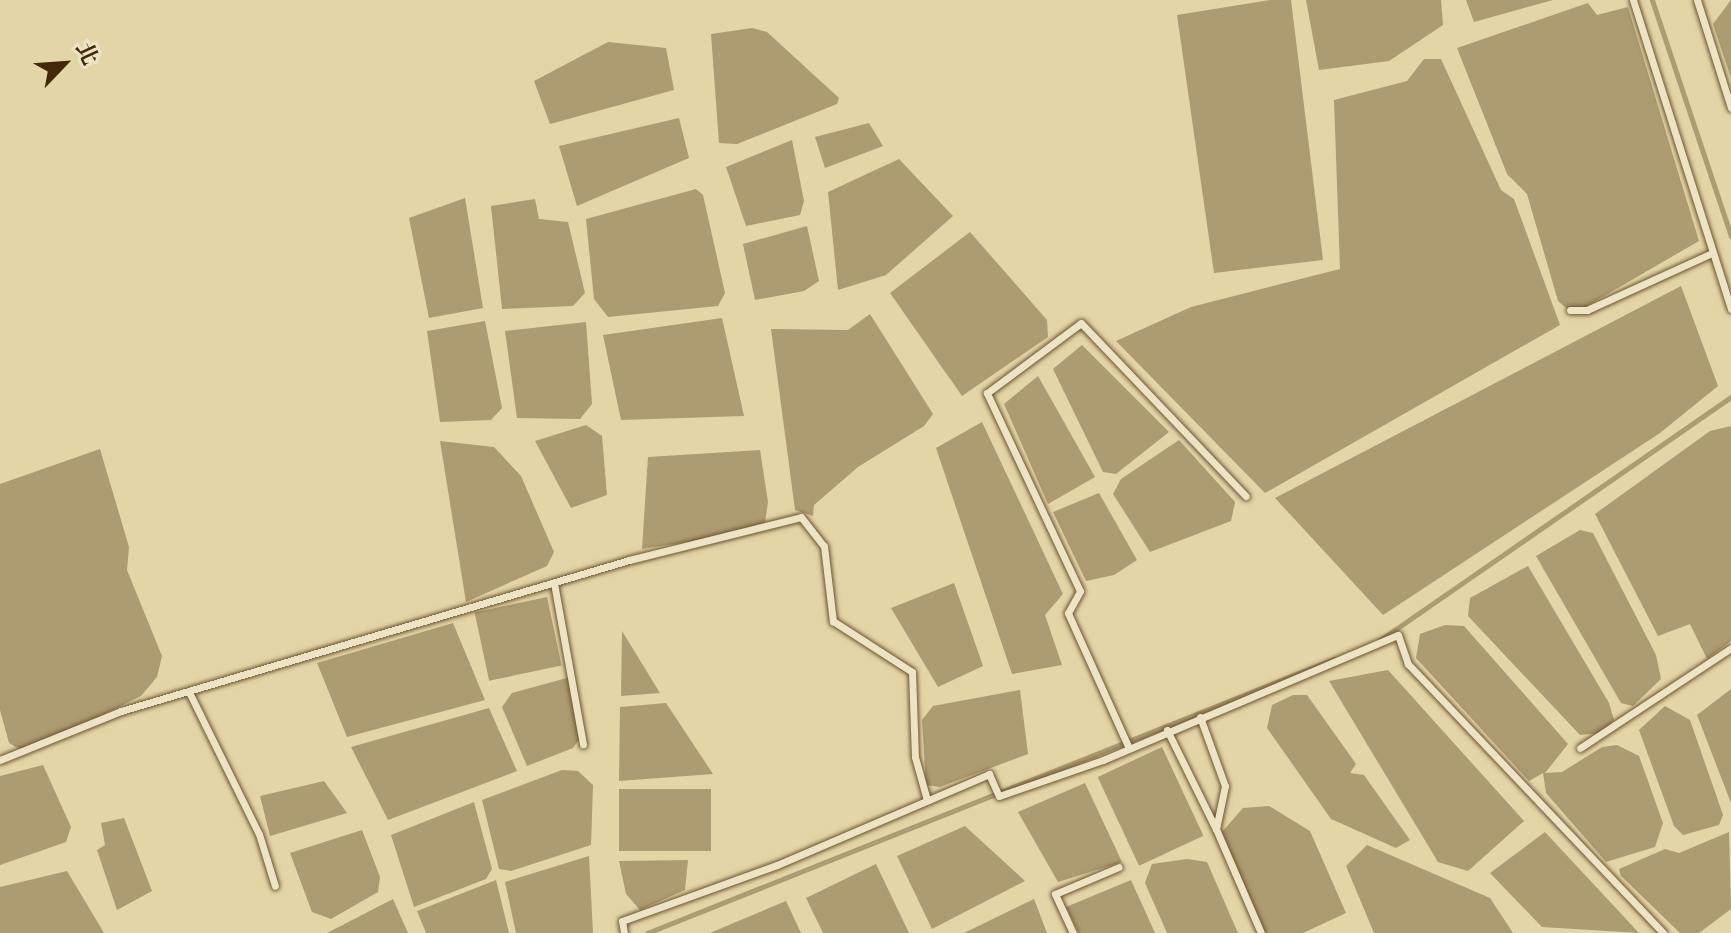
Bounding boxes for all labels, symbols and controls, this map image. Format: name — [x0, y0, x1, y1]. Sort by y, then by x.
north arrow — [24, 24, 104, 104]
text: 北 — [69, 38, 103, 69]

